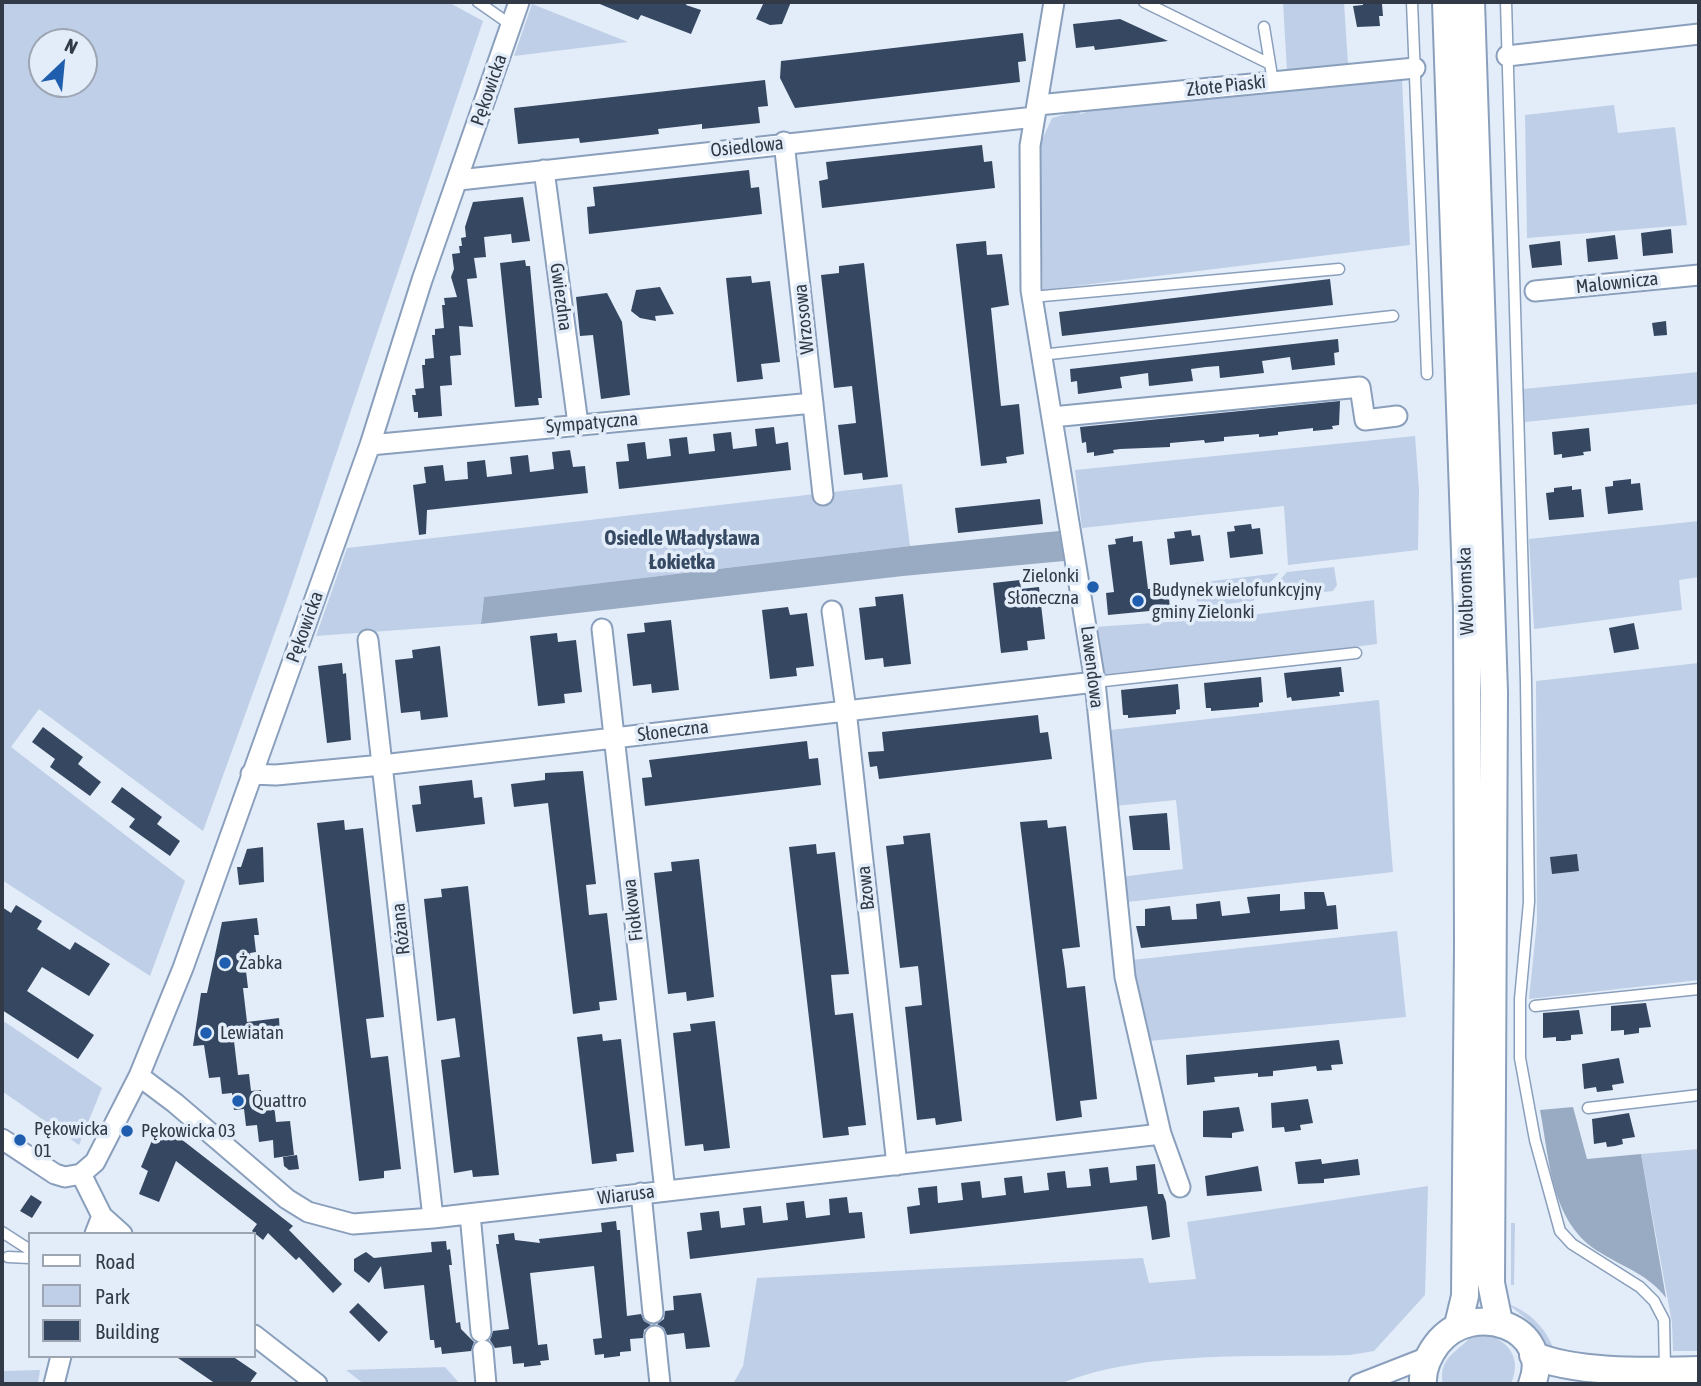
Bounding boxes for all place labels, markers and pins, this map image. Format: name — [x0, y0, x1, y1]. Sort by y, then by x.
place label: Zielonki Słoneczna — [1008, 565, 1079, 609]
marker: Zielonki Słoneczna — [1085, 579, 1101, 595]
place label: Budynek wielofunkcyjny gminy Zielonki — [1152, 579, 1322, 623]
marker: Budynek wielofunkcyjny gminy Zielonki — [1130, 593, 1146, 609]
place label: Żabka — [239, 952, 283, 974]
marker: Żabka — [217, 955, 233, 971]
place label: Lewiatan — [220, 1022, 284, 1044]
marker: Lewiatan — [198, 1025, 214, 1041]
place label: Quattro — [252, 1090, 307, 1112]
marker: Quattro — [230, 1093, 246, 1109]
place label: Pękowicka 01 — [34, 1118, 108, 1162]
place label: Pękowicka 03 — [141, 1120, 236, 1142]
marker: Pękowicka 03 — [119, 1123, 135, 1139]
marker: Pękowicka 01 — [12, 1132, 28, 1148]

